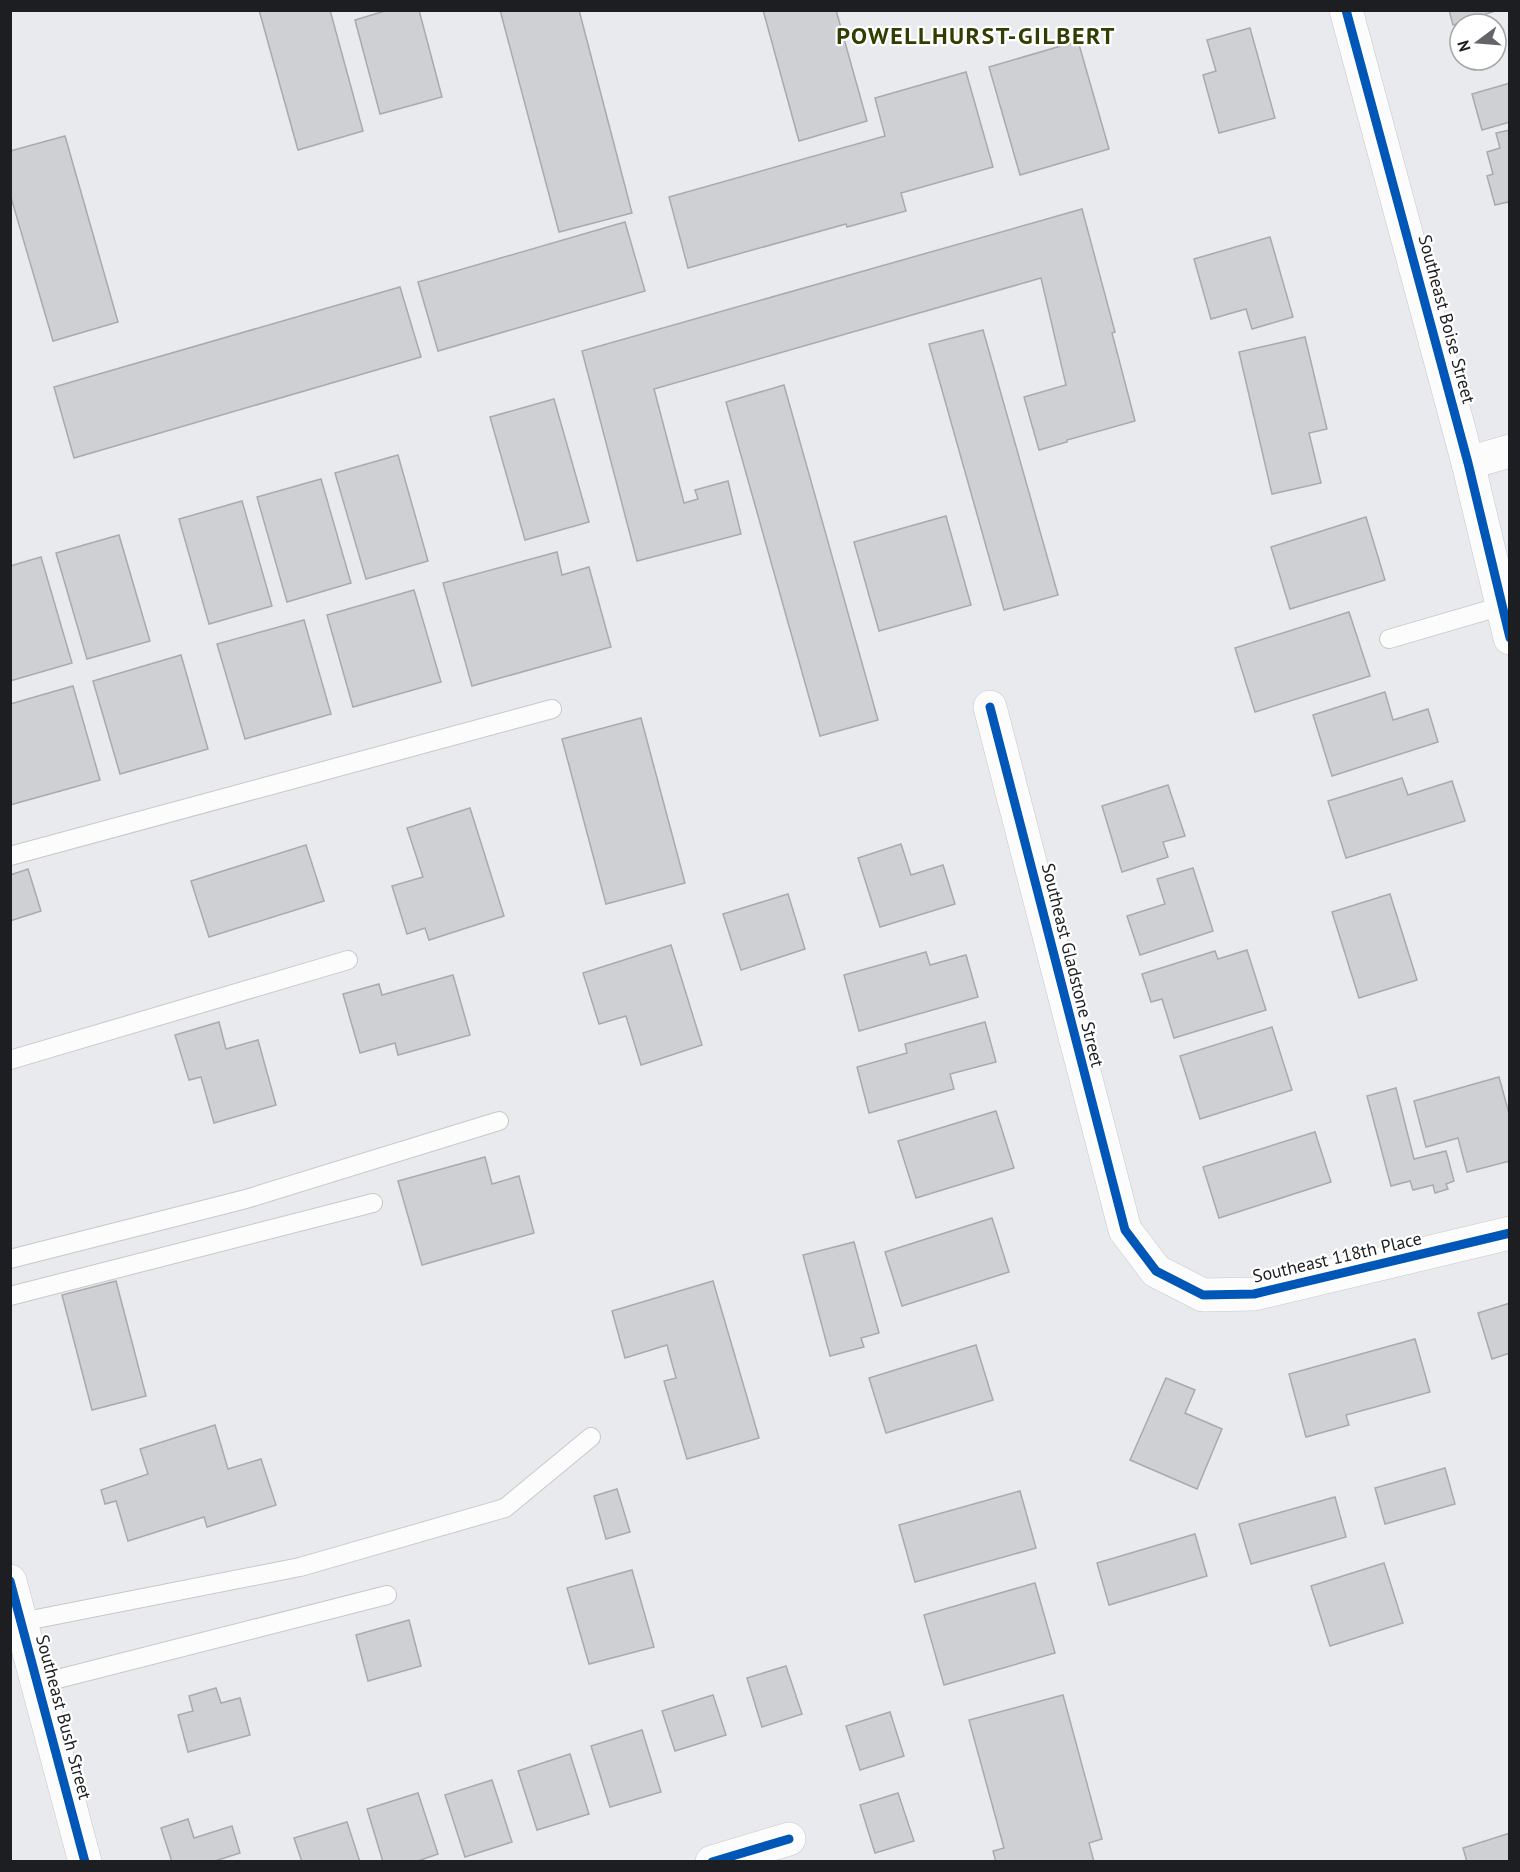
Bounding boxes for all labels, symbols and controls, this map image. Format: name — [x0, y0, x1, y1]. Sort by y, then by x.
north arrow — [1448, 12, 1508, 72]
district label: POWELLHURST-GILBERT — [836, 20, 1116, 51]
text: N — [1453, 38, 1475, 54]
street label: Southeast Boise Street — [1413, 232, 1481, 406]
street label: Southeast Gladstone Street — [1037, 861, 1109, 1069]
street label: Southeast 118th Place — [1250, 1226, 1424, 1288]
street label: Southeast Bush Street — [31, 1632, 97, 1802]

